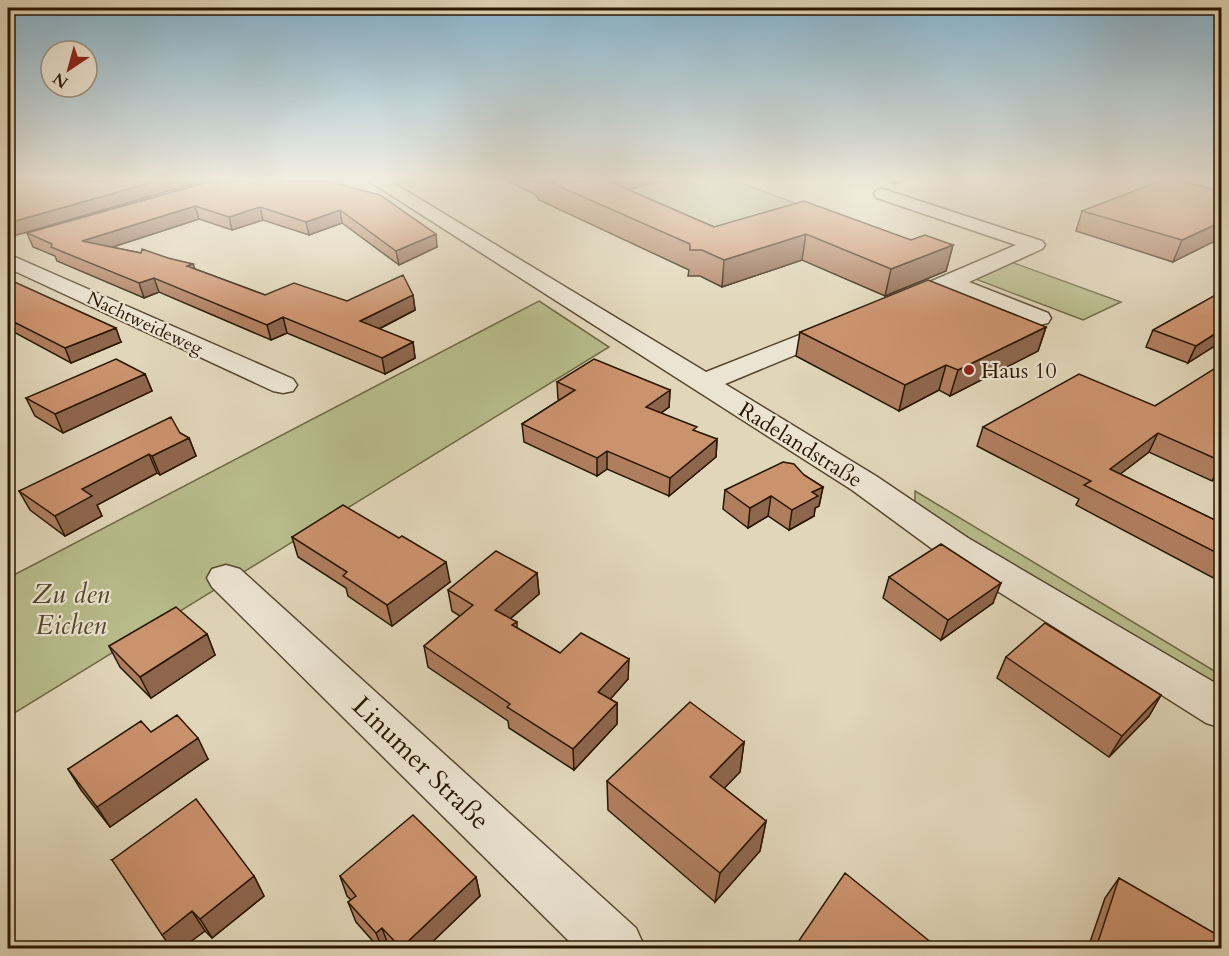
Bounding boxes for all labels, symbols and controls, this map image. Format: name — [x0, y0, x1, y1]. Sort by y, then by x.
north arrow — [39, 39, 99, 99]
text: N — [49, 67, 73, 93]
street label: Nachtweideweg — [83, 286, 208, 362]
place label: Haus 10 — [981, 356, 1057, 386]
marker: Haus 10 — [962, 363, 976, 377]
street label: Radelandstraße — [733, 395, 868, 495]
park label: Zu den Eichen — [32, 576, 110, 644]
street label: Linumer Straße — [344, 688, 498, 839]

